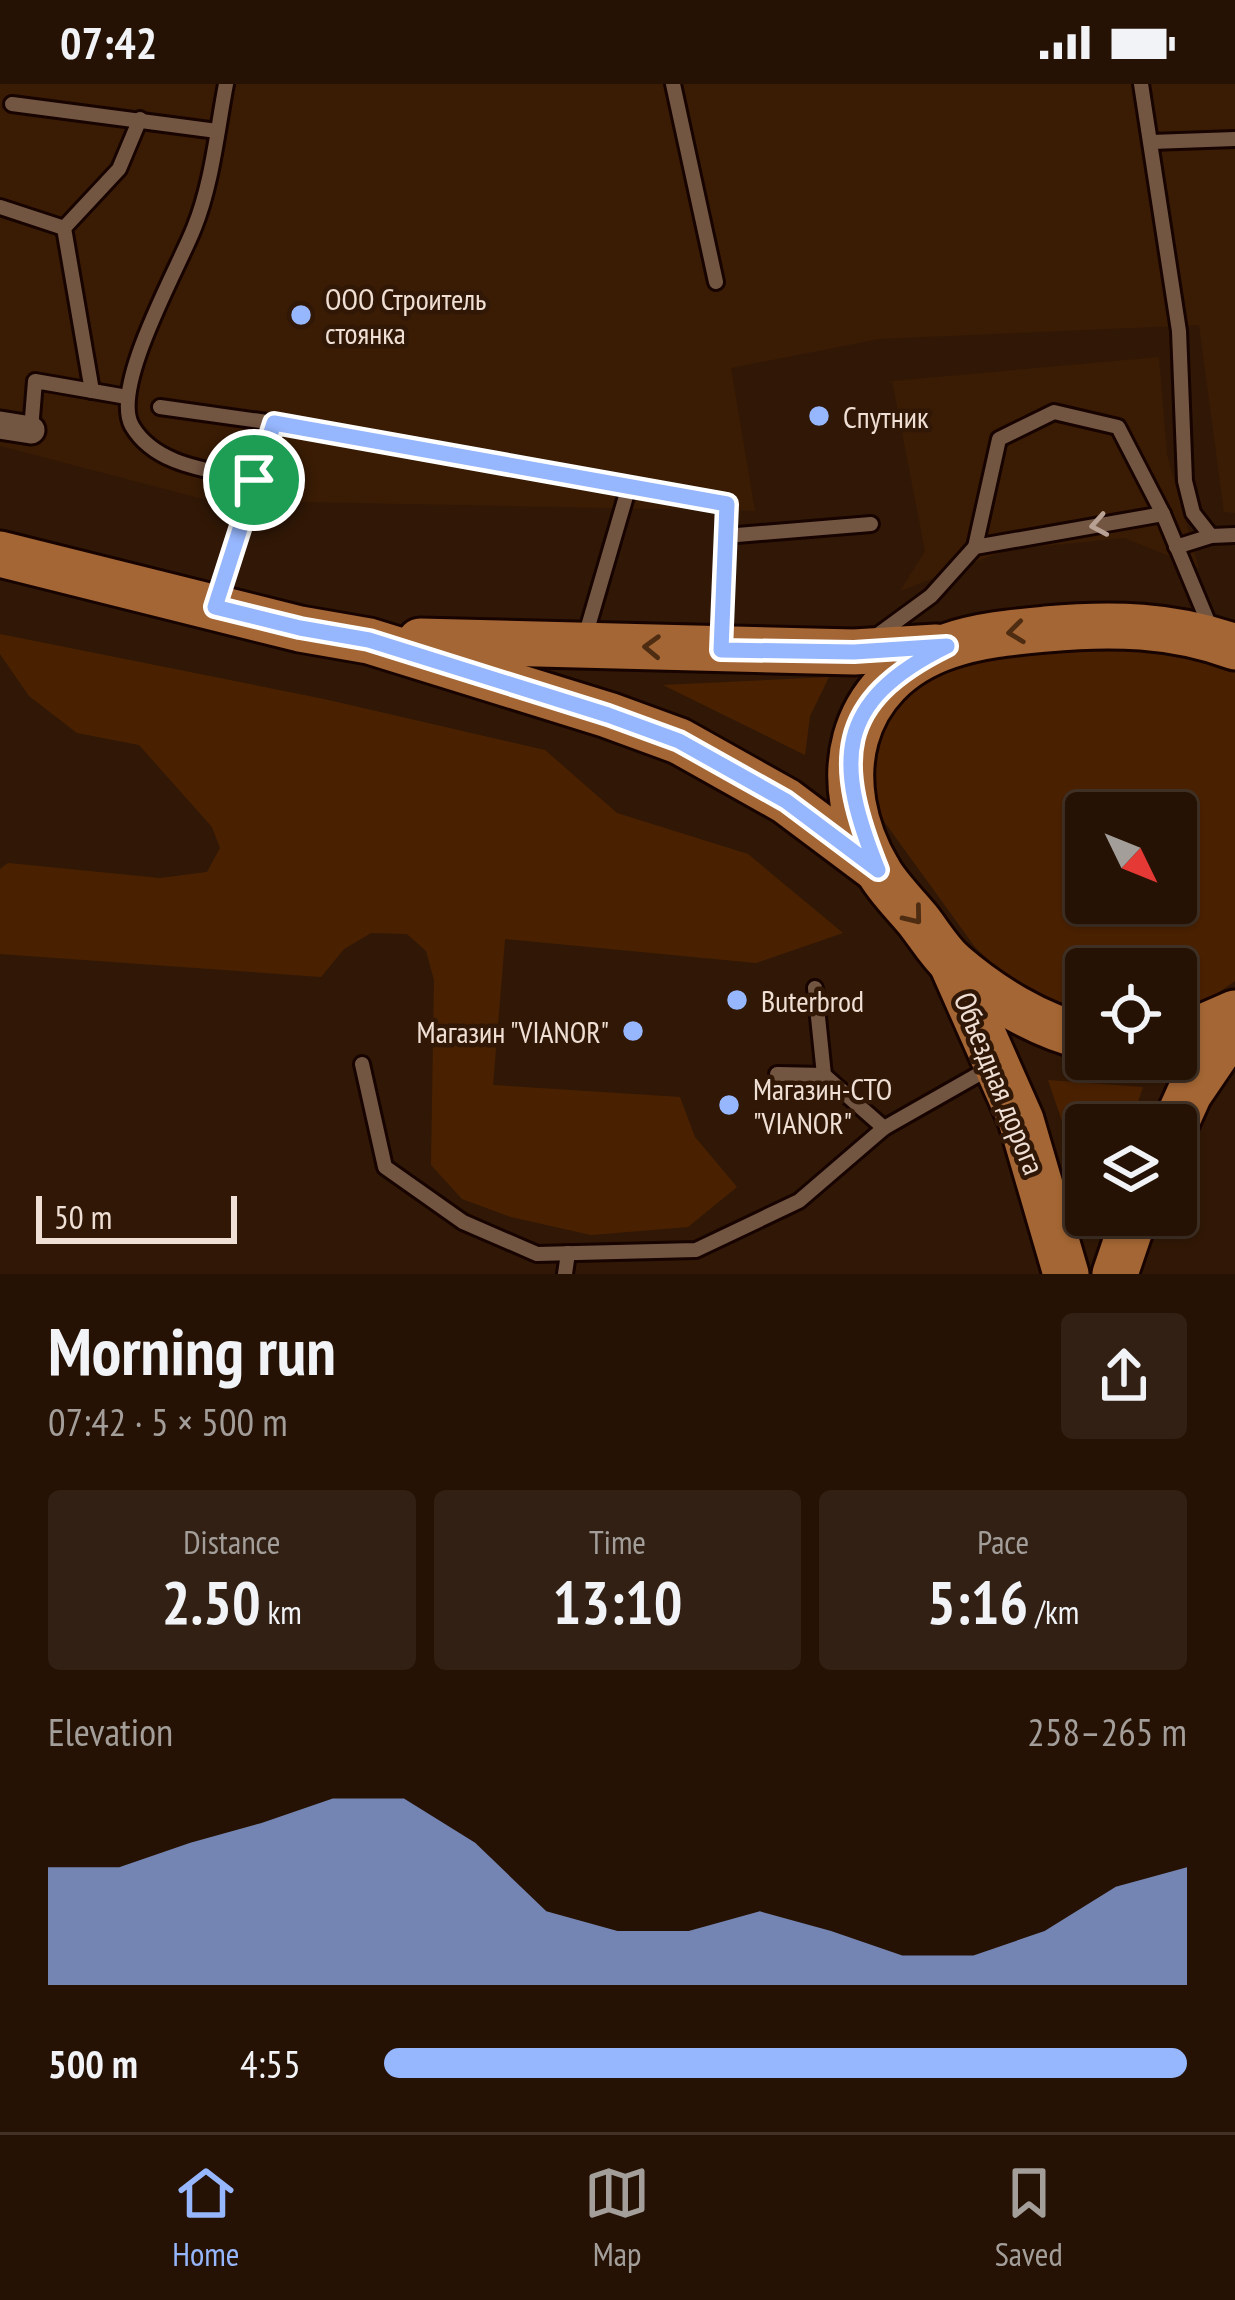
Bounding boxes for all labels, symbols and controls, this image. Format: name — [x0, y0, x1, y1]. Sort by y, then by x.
text: 07:42 — [60, 13, 157, 71]
place label: ООО Строитель стоянка — [325, 279, 486, 352]
marker: ООО Строитель стоянка — [288, 302, 314, 328]
place label: Спутник — [843, 397, 929, 436]
marker: Спутник — [806, 403, 832, 429]
pin — [203, 429, 305, 531]
icon: arrive — [221, 447, 287, 513]
one-way arrow — [1090, 512, 1110, 537]
one-way arrow — [1006, 619, 1026, 645]
one-way arrow — [642, 634, 661, 660]
north arrow — [1065, 792, 1197, 924]
map controls — [1065, 792, 1197, 1236]
one-way arrow — [900, 902, 921, 924]
button: locate — [1065, 948, 1197, 1080]
place label: Buterbrod — [761, 981, 864, 1020]
street label: Объездная дорога — [946, 986, 1054, 1180]
marker: Buterbrod — [724, 987, 750, 1013]
place label: Магазин "VIANOR" — [417, 1012, 609, 1051]
marker: Магазин "VIANOR" — [620, 1018, 646, 1044]
place label: Магазин-СТО "VIANOR" — [753, 1069, 892, 1142]
marker: Магазин-СТО "VIANOR" — [716, 1092, 742, 1118]
button: layers — [1065, 1104, 1197, 1236]
scale bar — [36, 1190, 237, 1243]
text: 50 m — [54, 1195, 112, 1238]
text: Morning run — [48, 1308, 336, 1393]
button: share — [1061, 1313, 1187, 1439]
text: 07:42 · 5 × 500 m — [48, 1396, 288, 1447]
text: Distance — [183, 1520, 280, 1563]
text: Time — [589, 1520, 646, 1563]
text: Pace — [977, 1520, 1029, 1563]
text: 2.50 — [162, 1563, 261, 1641]
text: 13:10 — [553, 1563, 682, 1641]
text: 5:16 — [927, 1563, 1028, 1641]
text: km — [261, 1590, 302, 1633]
text: /km — [1028, 1590, 1079, 1633]
text: Elevation — [48, 1706, 173, 1757]
text: 258–265 m — [1027, 1706, 1187, 1757]
text: 500 m — [48, 2038, 138, 2089]
text: 4:55 — [240, 2038, 301, 2089]
tab: Home — [172, 2160, 239, 2275]
tab: Map — [584, 2160, 650, 2275]
tab: Saved — [995, 2160, 1063, 2275]

